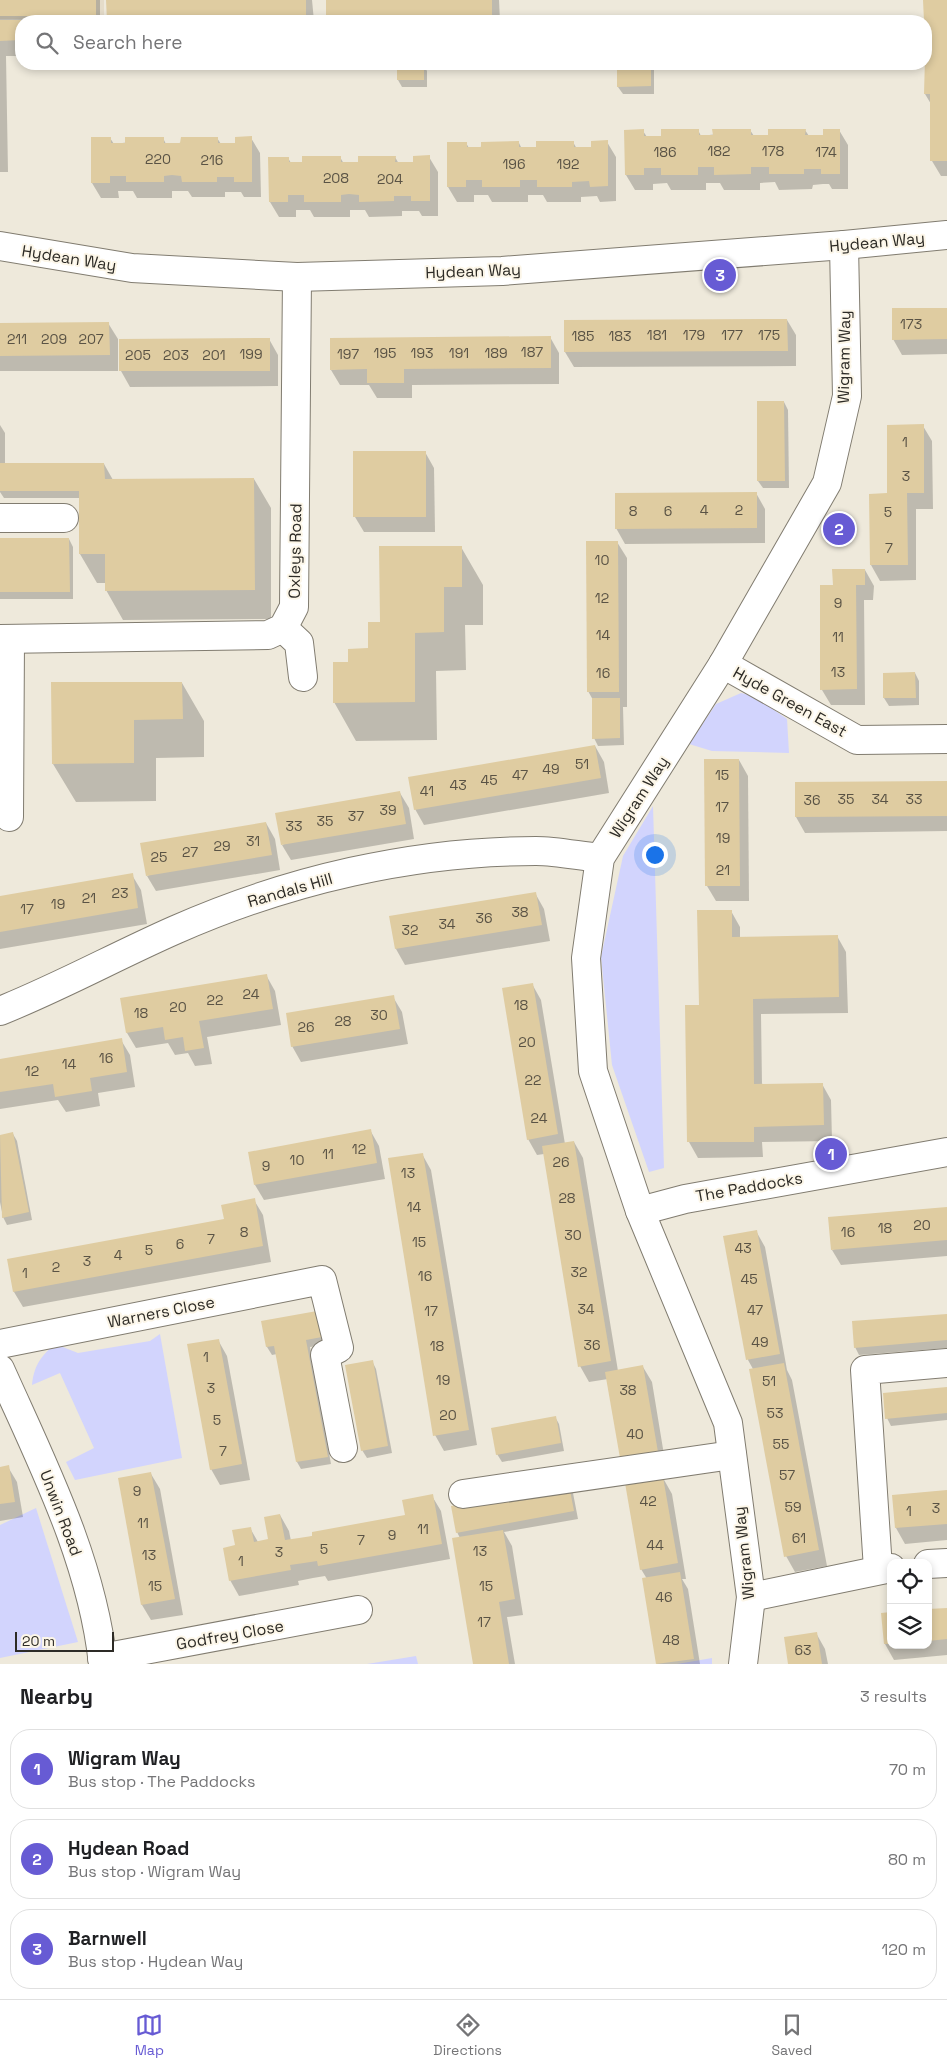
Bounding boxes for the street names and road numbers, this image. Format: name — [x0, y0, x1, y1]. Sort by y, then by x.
street label: Hydean Way — [828, 227, 926, 257]
street label: Hydean Way — [20, 240, 118, 276]
street label: Hydean Way — [425, 259, 521, 283]
street label: Wigram Way — [833, 310, 855, 404]
street label: Oxleys Road — [284, 503, 306, 599]
street label: Hyde Green East — [729, 662, 851, 742]
street label: Wigram Way — [605, 752, 673, 842]
street label: Randals Hill — [245, 868, 335, 912]
street label: The Paddocks — [694, 1167, 804, 1207]
street label: Warners Close — [106, 1291, 216, 1333]
street label: Unwin Road — [35, 1467, 87, 1559]
street label: Wigram Way — [729, 1505, 759, 1601]
street label: Godfrey Close — [175, 1615, 285, 1655]

